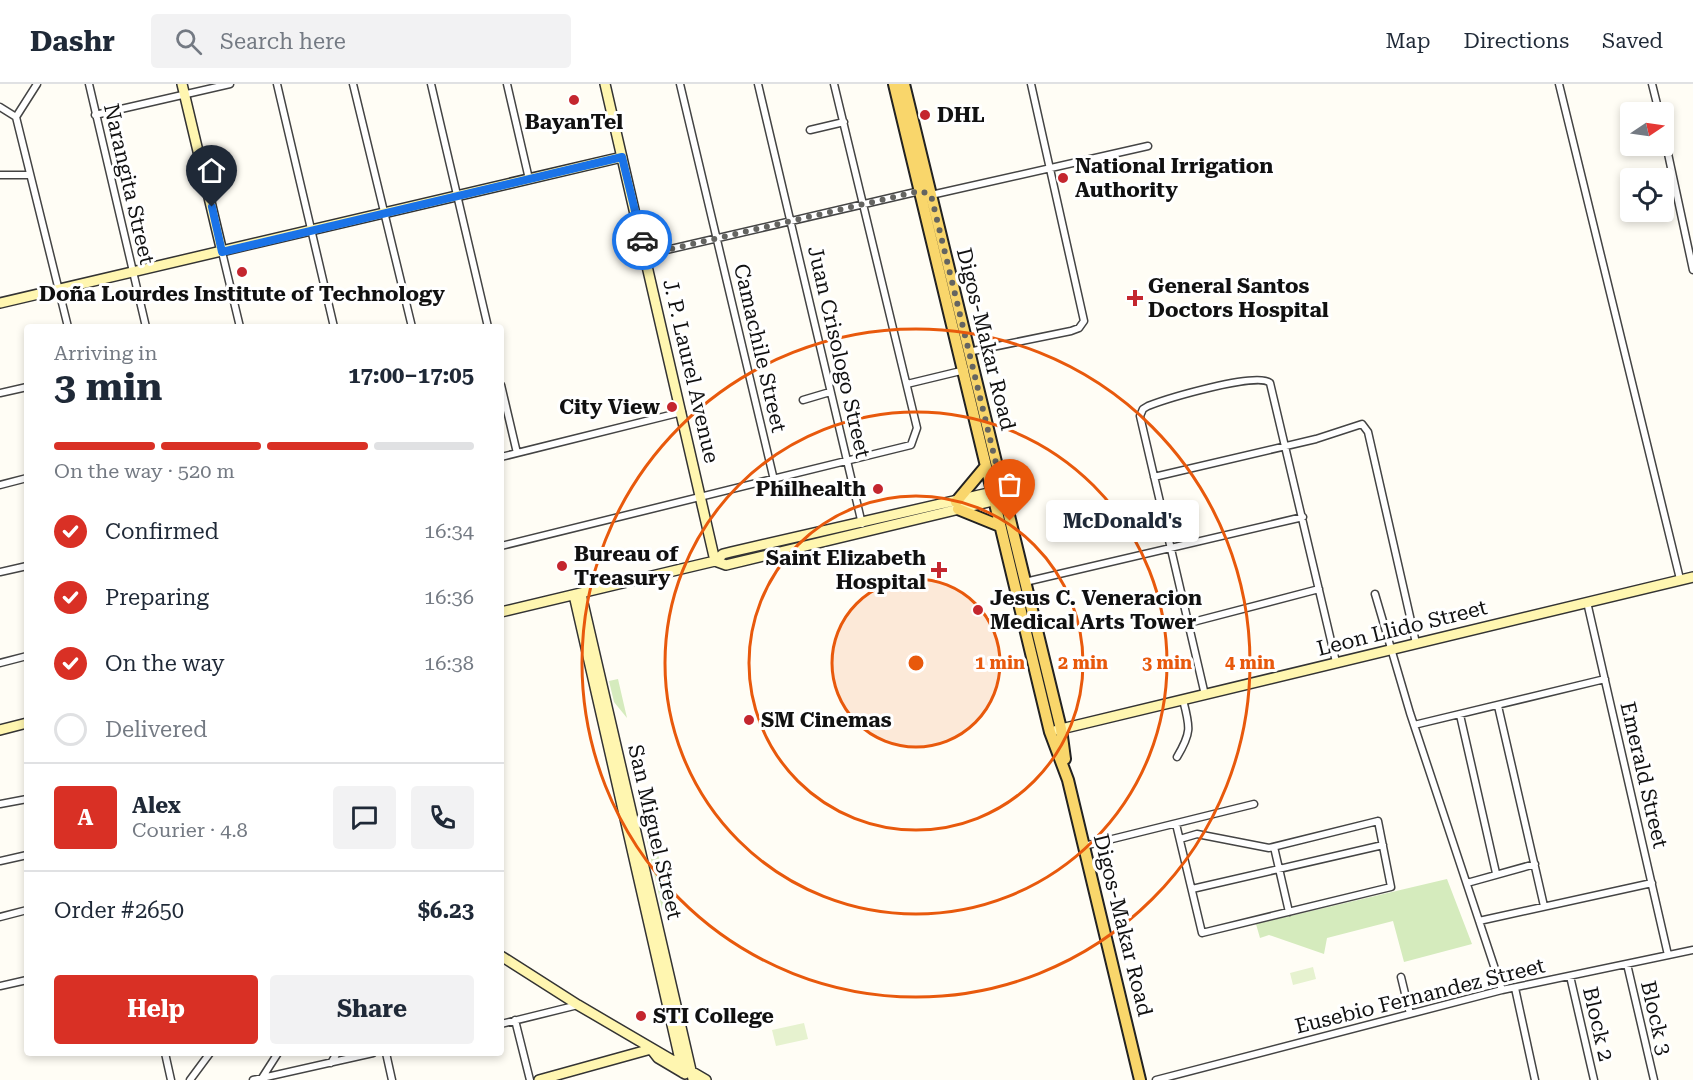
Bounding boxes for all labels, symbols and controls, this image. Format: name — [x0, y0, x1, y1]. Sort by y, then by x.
search box — [151, 14, 571, 68]
text: Dashr — [30, 25, 115, 58]
icon: search — [172, 25, 205, 58]
text: Search here — [220, 29, 346, 54]
text: Map — [1386, 29, 1430, 53]
text: Directions — [1463, 29, 1569, 53]
text: Saved — [1602, 29, 1663, 53]
marker: BayanTel — [567, 93, 581, 107]
street label: Narangita Street — [99, 101, 159, 267]
north arrow — [1620, 102, 1674, 156]
map controls — [1620, 102, 1674, 222]
place label: DHL — [937, 103, 985, 127]
marker: DHL — [918, 108, 932, 122]
place label: BayanTel — [525, 110, 623, 134]
pin — [186, 145, 237, 207]
icon: home — [195, 154, 228, 187]
place label: National Irrigation Authority — [1075, 154, 1273, 202]
button: locate — [1620, 168, 1674, 222]
marker: National Irrigation Authority — [1056, 171, 1070, 185]
courier — [612, 210, 672, 270]
icon: car — [626, 224, 659, 257]
street label: Juan Crisologo Street — [803, 243, 875, 461]
street label: Digos-Makar Road — [952, 245, 1020, 433]
street label: Camachile Street — [729, 261, 791, 435]
marker: Doña Lourdes Institute of Technology — [235, 265, 249, 279]
place label: General Santos Doctors Hospital — [1148, 274, 1329, 322]
street label: J. P. Laurel Avenue — [658, 277, 724, 465]
place label: Doña Lourdes Institute of Technology — [39, 282, 445, 306]
marker: General Santos Doctors Hospital — [1126, 289, 1144, 307]
text: Arriving in — [54, 341, 157, 365]
text: 17:00–17:05 — [348, 363, 474, 388]
text: 3 min — [54, 364, 162, 410]
place label: City View — [559, 395, 660, 419]
marker: City View — [665, 400, 679, 414]
text: On the way · 520 m — [54, 459, 235, 483]
pin — [984, 459, 1035, 521]
icon: bag — [993, 468, 1026, 501]
place label: Philhealth — [756, 477, 866, 501]
marker: Philhealth — [871, 482, 885, 496]
callout: McDonald's — [1046, 500, 1199, 542]
text: McDonald's — [1063, 509, 1182, 533]
icon: check — [54, 515, 87, 548]
text: Confirmed — [105, 519, 219, 544]
text: 16:34 — [424, 519, 474, 543]
place label: Bureau of Treasury — [574, 542, 679, 590]
place label: Saint Elizabeth Hospital — [766, 546, 926, 594]
marker: Bureau of Treasury — [555, 559, 569, 573]
marker: Saint Elizabeth Hospital — [930, 561, 948, 579]
icon: check — [54, 581, 87, 614]
text: Preparing — [105, 585, 209, 610]
text: 16:36 — [424, 585, 474, 609]
place label: Jesus C. Veneracion Medical Arts Tower — [990, 586, 1202, 634]
street label: Leon Llido Street — [1314, 595, 1490, 661]
marker: Jesus C. Veneracion Medical Arts Tower — [971, 603, 985, 617]
icon: check — [54, 647, 87, 680]
text: On the way — [105, 651, 225, 676]
text: 16:38 — [424, 651, 474, 675]
text: 1 min — [975, 652, 1025, 673]
text: 2 min — [1058, 652, 1108, 673]
text: 3 min — [1142, 652, 1192, 673]
text: 4 min — [1225, 652, 1275, 673]
centre of rings — [906, 653, 926, 673]
street label: Emerald Street — [1615, 699, 1673, 851]
place label: SM Cinemas — [761, 708, 892, 732]
marker: SM Cinemas — [742, 713, 756, 727]
text: Delivered — [105, 717, 207, 742]
street label: San Miguel Street — [623, 742, 687, 922]
button: chat — [333, 786, 396, 849]
button: phone — [411, 786, 474, 849]
text: Alex — [132, 793, 181, 818]
text: A — [78, 805, 93, 830]
text: Courier · 4.8 — [132, 818, 248, 842]
street label: Digos-Makar Road — [1089, 831, 1157, 1019]
text: Order #2650 — [54, 898, 184, 923]
text: $6.23 — [418, 898, 474, 923]
street label: Eusebio Fernandez Street — [1293, 953, 1548, 1039]
button: Help — [54, 975, 258, 1044]
button: Share — [270, 975, 474, 1044]
street label: Block 3 — [1636, 978, 1676, 1058]
street label: Block 2 — [1578, 984, 1618, 1064]
place label: STI College — [653, 1004, 774, 1028]
marker: STI College — [634, 1009, 648, 1023]

